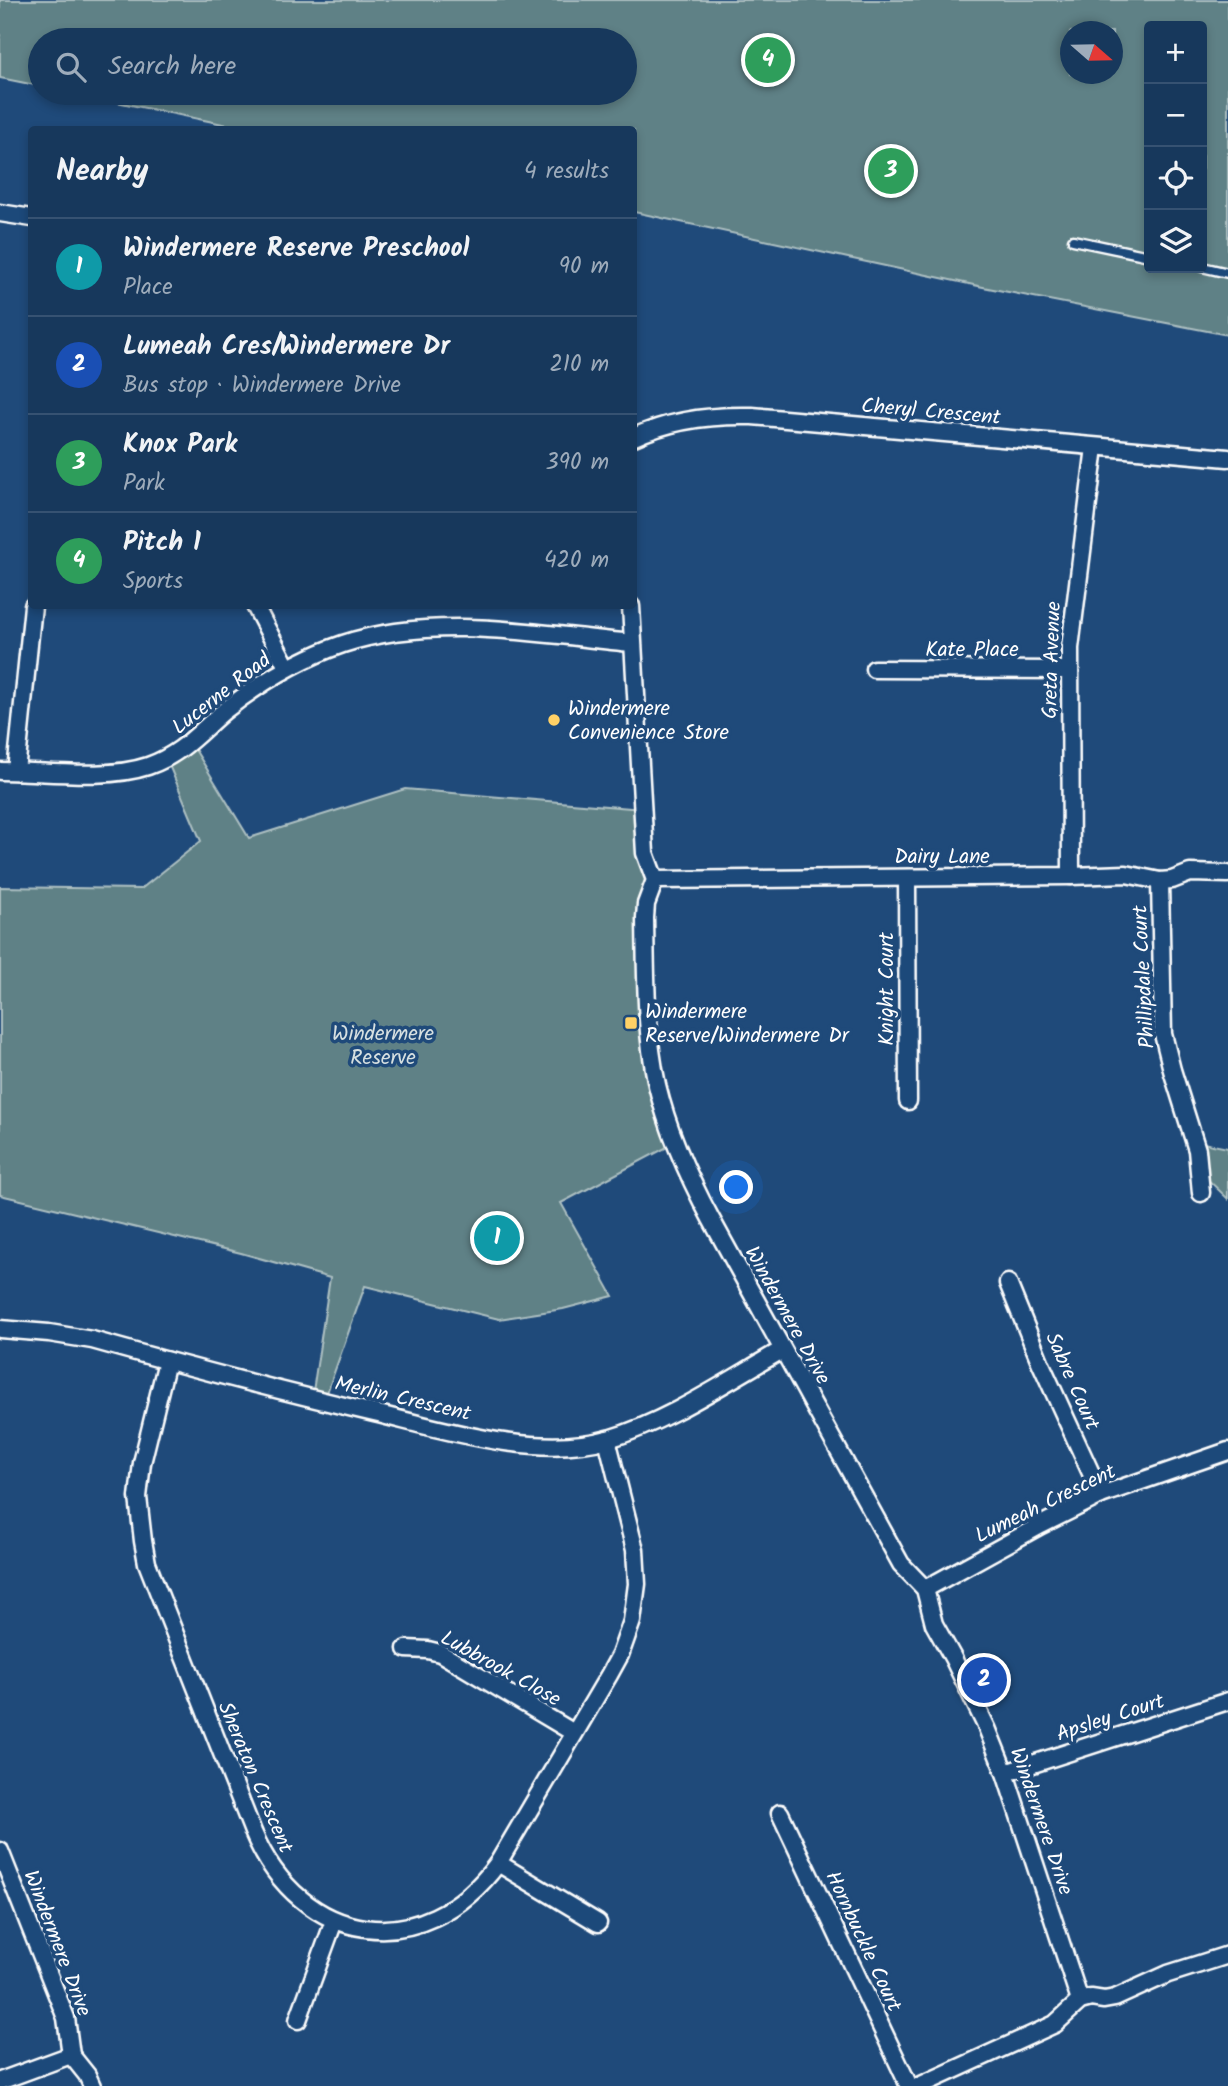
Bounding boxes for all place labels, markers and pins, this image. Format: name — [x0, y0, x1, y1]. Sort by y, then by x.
pin: 4 — [745, 34, 791, 86]
pin: 3 — [868, 145, 914, 197]
place label: Windermere Convenience Store — [568, 693, 729, 750]
marker: Windermere Convenience Store — [546, 712, 562, 728]
place label: Windermere Reserve/Windermere Dr — [645, 996, 850, 1053]
marker: Windermere Reserve/Windermere Dr — [623, 1015, 639, 1031]
pin: 1 — [474, 1212, 520, 1264]
pin: 2 — [961, 1654, 1007, 1706]

